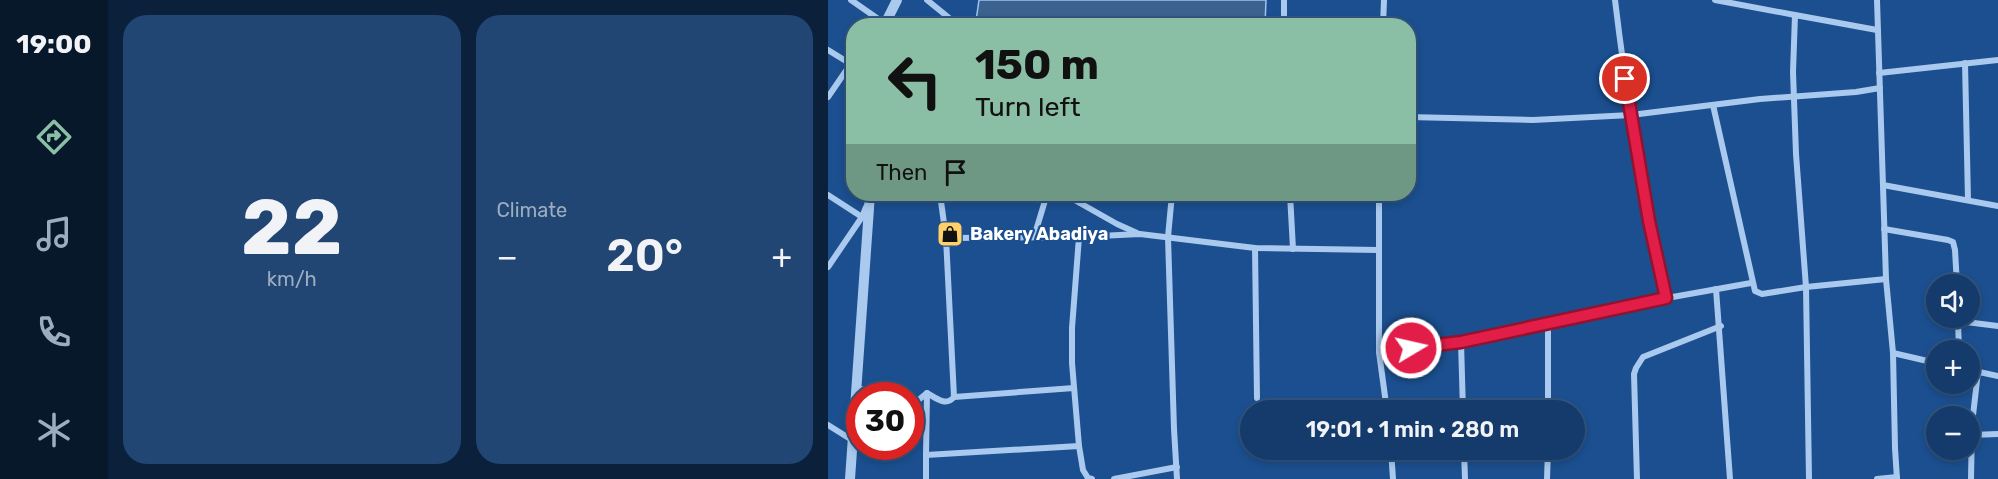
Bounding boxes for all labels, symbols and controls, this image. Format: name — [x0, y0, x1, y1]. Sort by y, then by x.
text: 19:00 — [16, 28, 92, 60]
text: 150 m — [975, 40, 1099, 90]
icon: left — [876, 42, 954, 120]
pin — [1599, 53, 1650, 104]
icon: arrive — [1608, 62, 1641, 95]
text: Turn left — [975, 91, 1080, 123]
icon: directions — [33, 116, 75, 158]
icon: arrive — [939, 156, 972, 189]
text: Then — [876, 159, 927, 186]
text: 22 — [241, 181, 342, 274]
text: Climate — [497, 198, 567, 222]
icon: music — [33, 213, 75, 255]
shop icon: Bakery Abadiya — [935, 219, 965, 249]
place label: Bakery Abadiya — [970, 223, 1108, 245]
text: 20° — [606, 229, 683, 282]
text: − — [497, 237, 518, 276]
text: + — [771, 237, 792, 276]
text: km/h — [267, 267, 317, 291]
map controls — [1926, 274, 1980, 460]
button: sound — [1926, 274, 1980, 328]
icon: phone — [33, 311, 75, 353]
position arrow — [1379, 316, 1443, 380]
button: + — [1926, 340, 1980, 394]
speed limit sign: 30 — [846, 382, 924, 460]
button: − — [1926, 406, 1980, 460]
icon: climate — [33, 409, 75, 451]
text: 19:01 · 1 min · 280 m — [1306, 416, 1519, 443]

